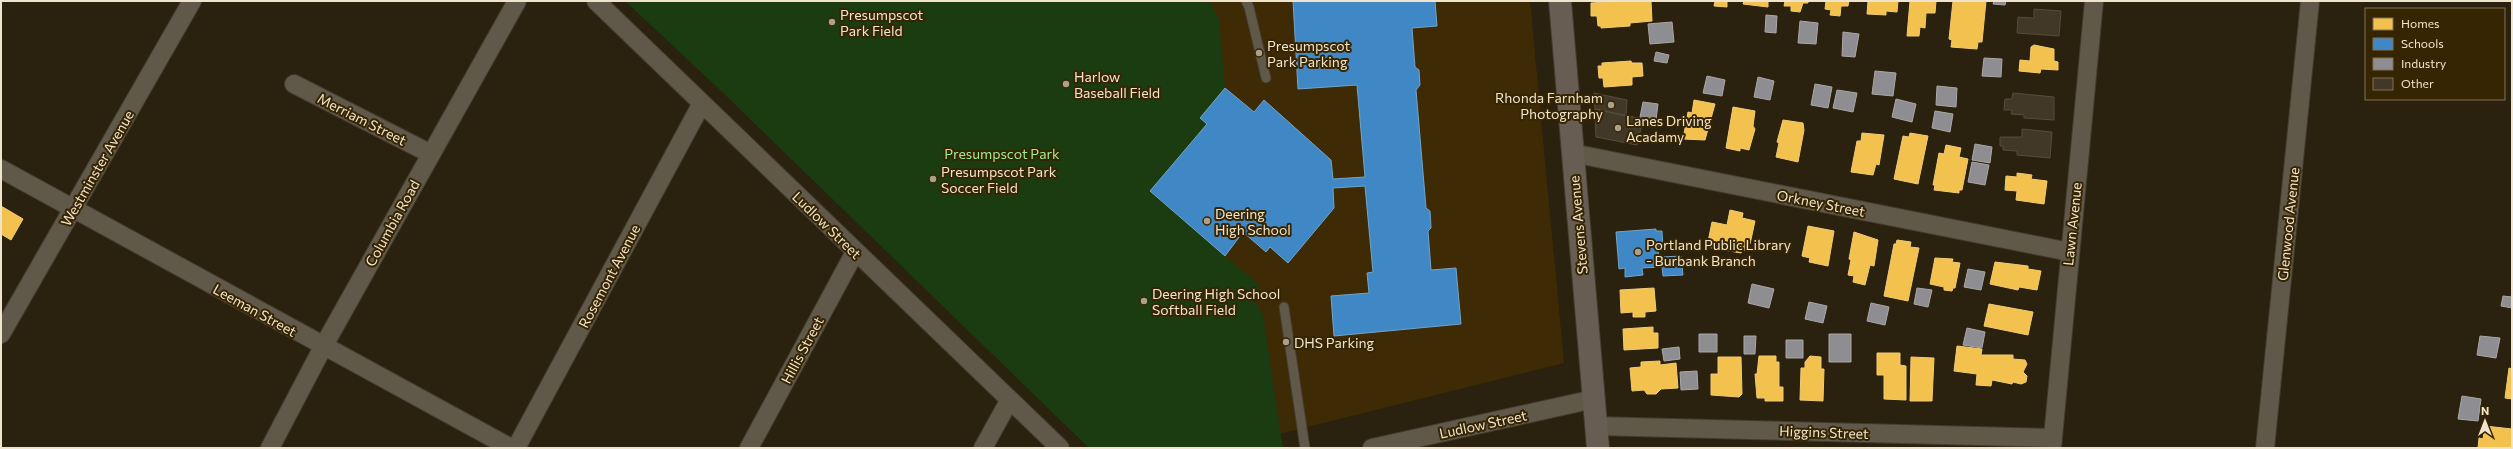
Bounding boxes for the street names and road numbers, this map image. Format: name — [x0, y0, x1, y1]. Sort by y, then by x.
street label: Merriam Street — [315, 89, 409, 149]
street label: Westminster Avenue — [57, 107, 137, 229]
street label: Glenwood Avenue — [2274, 166, 2302, 282]
street label: Stevens Avenue — [1565, 175, 1591, 275]
street label: Columbia Road — [361, 177, 423, 269]
street label: Lawn Avenue — [2059, 181, 2085, 267]
street label: Orkney Street — [1776, 186, 1867, 220]
street label: Ludlow Street — [789, 188, 865, 262]
street label: Rosemont Avenue — [575, 221, 643, 331]
street label: Leeman Street — [210, 280, 300, 340]
street label: Hillis Street — [777, 313, 827, 386]
street label: Ludlow Street — [1438, 406, 1529, 442]
street label: Higgins Street — [1779, 422, 1869, 442]

